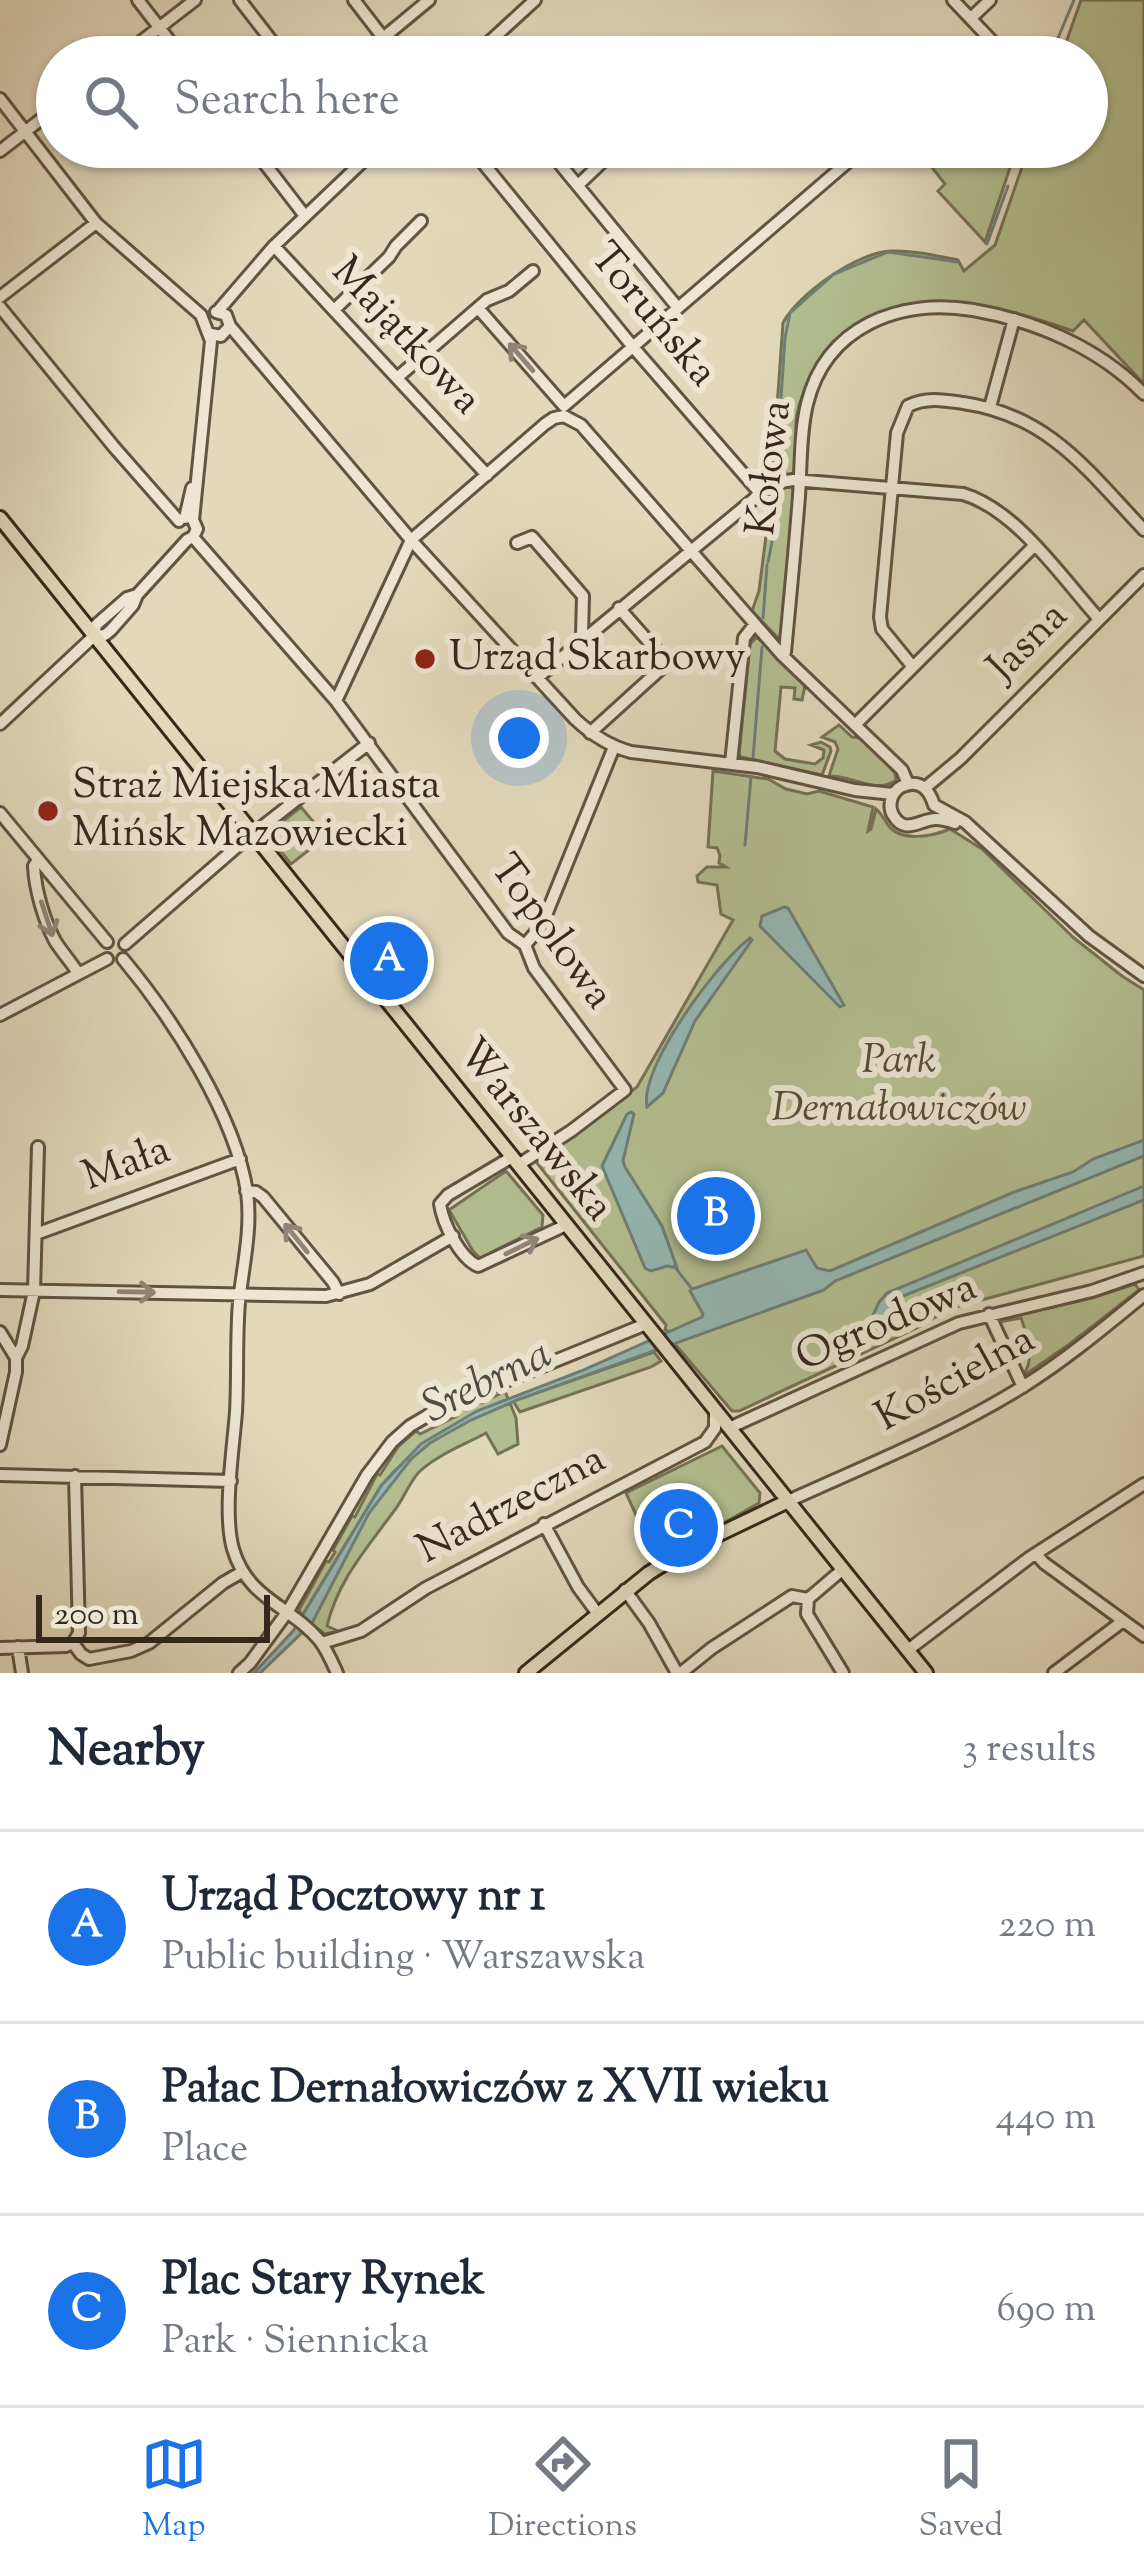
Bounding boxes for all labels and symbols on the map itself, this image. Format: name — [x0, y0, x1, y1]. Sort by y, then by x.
street label: Toruńska — [574, 231, 730, 401]
street label: Majątkowa — [316, 244, 494, 430]
one-way arrow — [508, 342, 535, 373]
street label: Kołowa — [733, 397, 809, 539]
street label: Jasna — [974, 589, 1083, 698]
place label: Urząd Skarbowy — [449, 629, 746, 689]
marker: Urząd Skarbowy — [412, 646, 438, 672]
your location — [489, 708, 549, 768]
place label: Straż Miejska Miasta Mińsk Mazowiecki — [72, 757, 440, 865]
marker: Straż Miejska Miasta Mińsk Mazowiecki — [35, 798, 61, 824]
street label: Topolowa — [473, 843, 627, 1023]
one-way arrow — [38, 899, 60, 937]
pin: A — [350, 916, 428, 1006]
street label: Warszawska — [441, 1027, 627, 1235]
park label: Park Dernałowiczów — [772, 1032, 1026, 1140]
street label: Mała — [75, 1122, 179, 1208]
pin: B — [677, 1171, 755, 1261]
one-way arrow — [283, 1223, 311, 1254]
one-way arrow — [504, 1234, 540, 1256]
street label: Ogrodowa — [787, 1259, 987, 1389]
one-way arrow — [117, 1281, 156, 1303]
street label: Kościelna — [865, 1312, 1047, 1448]
water label: Srebrna — [412, 1324, 564, 1442]
street label: Nadrzeczna — [407, 1431, 617, 1581]
pin: C — [640, 1483, 718, 1573]
scale bar — [36, 1589, 270, 1642]

